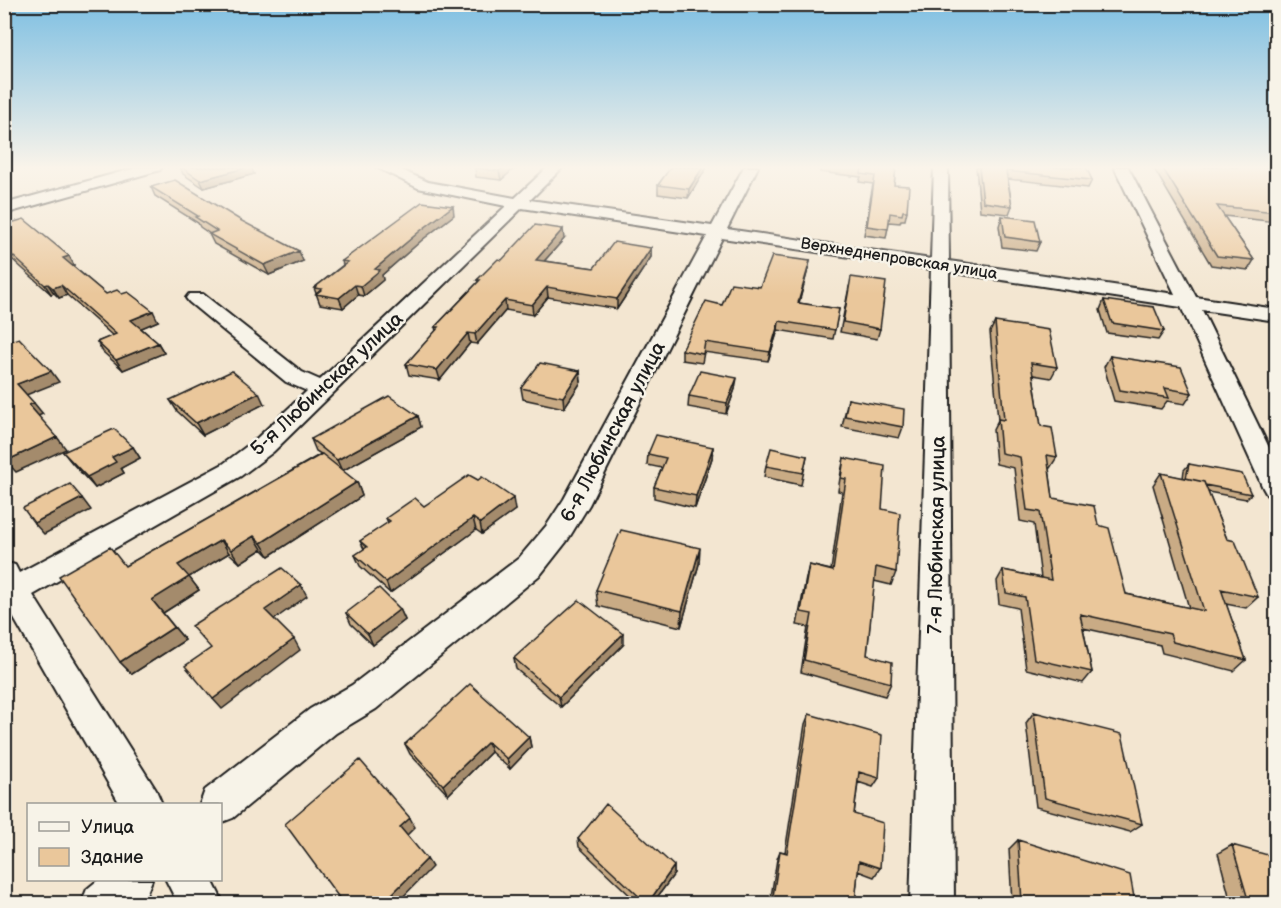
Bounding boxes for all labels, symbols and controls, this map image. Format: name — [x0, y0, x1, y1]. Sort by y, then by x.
street label: Верхнеднепровская улица — [799, 234, 999, 284]
street label: 5-я Любинская улица — [246, 307, 408, 461]
street label: 6-я Любинская улица — [555, 338, 671, 526]
street label: 7-я Любинская улица — [923, 435, 951, 634]
legend — [27, 803, 222, 881]
text: Улица — [81, 817, 135, 838]
text: Здание — [81, 847, 143, 868]

